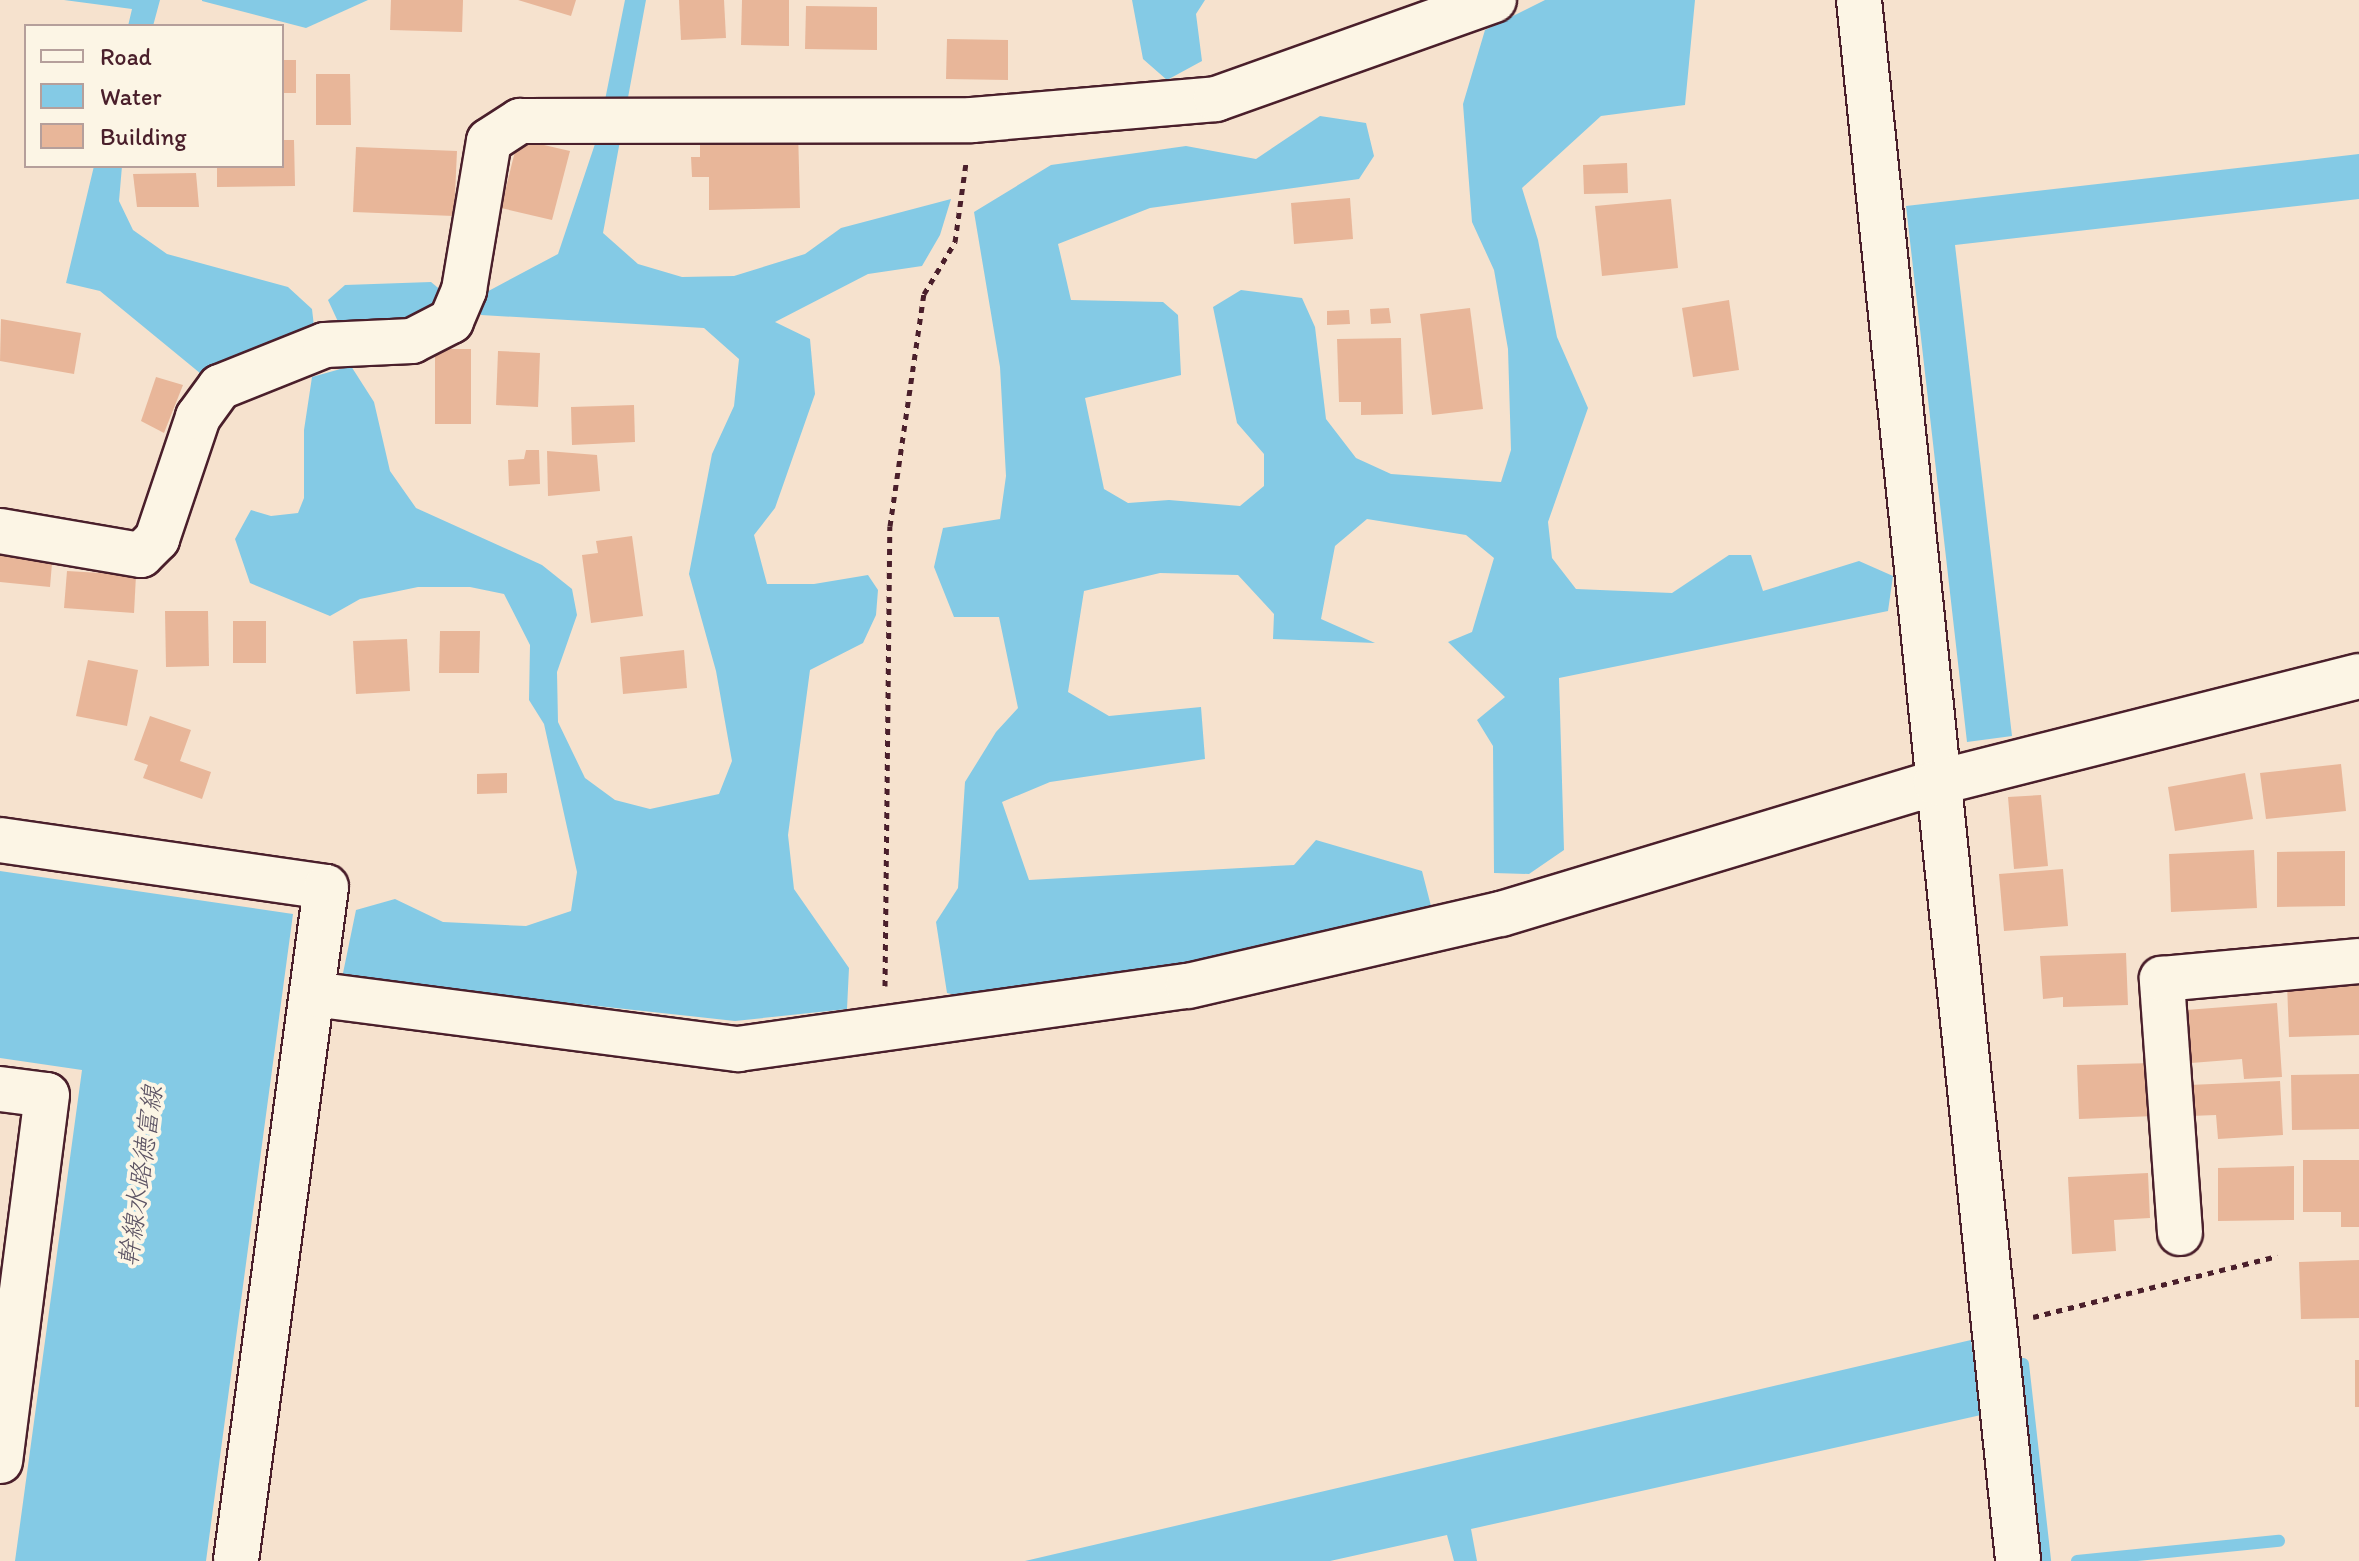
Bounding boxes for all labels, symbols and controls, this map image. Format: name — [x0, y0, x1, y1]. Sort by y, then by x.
legend — [24, 24, 284, 168]
text: Road — [100, 42, 152, 71]
text: Water — [100, 82, 162, 111]
text: Building — [100, 122, 187, 151]
water label: 幹線水路徳富線 — [113, 1084, 169, 1268]

